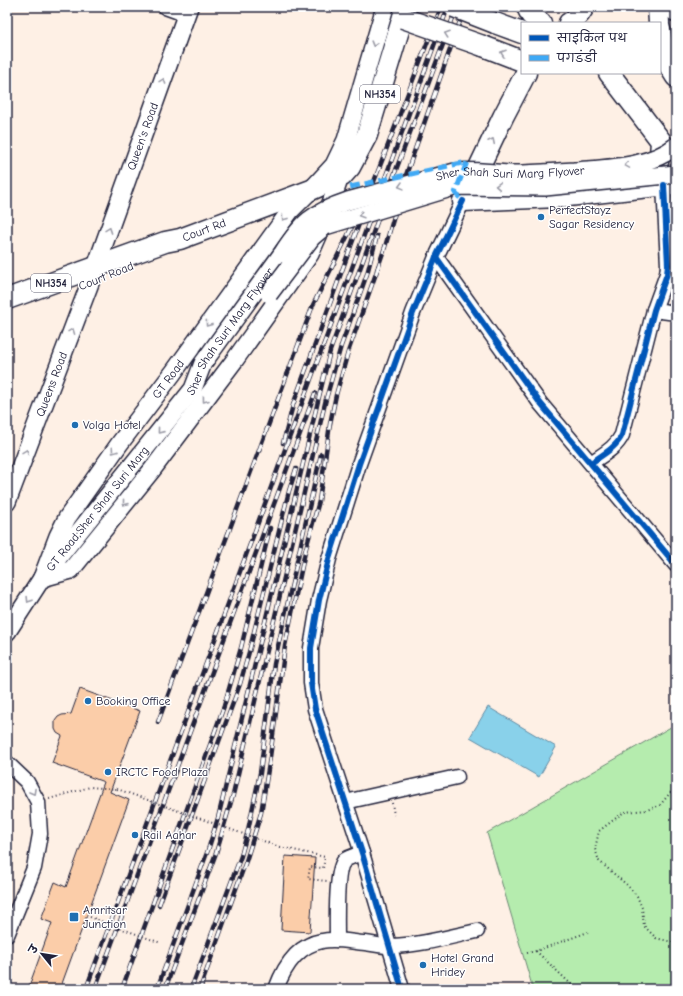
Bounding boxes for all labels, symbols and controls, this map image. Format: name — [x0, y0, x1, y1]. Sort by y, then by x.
legend — [521, 22, 661, 74]
text: साइकिल पथ — [556, 29, 628, 45]
one-way arrow — [443, 30, 450, 38]
one-way arrow — [370, 41, 379, 48]
text: पगडंडी — [556, 49, 598, 65]
one-way arrow — [499, 50, 506, 58]
one-way arrow — [158, 78, 166, 85]
road number: NH354 — [360, 85, 400, 103]
street label: Queen's Road — [124, 101, 161, 172]
one-way arrow — [487, 137, 495, 145]
one-way arrow — [624, 160, 630, 169]
street label: Sher Shah Suri Marg Flyover — [434, 163, 585, 184]
one-way arrow — [398, 182, 405, 190]
one-way arrow — [495, 182, 501, 191]
place label: PerfectStayz Sagar Residency — [549, 203, 635, 231]
one-way arrow — [357, 210, 364, 219]
marker: PerfectStayz Sagar Residency — [536, 212, 546, 222]
one-way arrow — [282, 214, 289, 221]
street label: Court Rd — [180, 215, 228, 245]
one-way arrow — [104, 226, 112, 233]
street label: Court Road — [77, 259, 135, 293]
street label: Sher Shah Suri Marg Flyover — [184, 265, 277, 398]
road number: NH354 — [31, 274, 71, 292]
one-way arrow — [206, 320, 213, 327]
one-way arrow — [68, 327, 76, 334]
street label: Queens Road — [33, 350, 70, 419]
street label: GT Road — [149, 357, 187, 401]
one-way arrow — [202, 396, 209, 403]
place label: Volga Hotel — [83, 418, 141, 432]
marker: Volga Hotel — [70, 420, 80, 430]
one-way arrow — [157, 426, 164, 433]
street label: GT Road;Sher Shah Suri Marg — [43, 443, 152, 574]
one-way arrow — [111, 447, 119, 454]
one-way arrow — [21, 449, 29, 456]
one-way arrow — [123, 499, 130, 506]
one-way arrow — [26, 596, 33, 603]
place label: Booking Office — [96, 694, 171, 708]
marker: Booking Office — [83, 696, 93, 706]
place label: IRCTC Food Plaza — [116, 765, 208, 779]
marker: IRCTC Food Plaza — [103, 767, 113, 777]
one-way arrow — [28, 788, 35, 795]
place label: Rail Aahar — [143, 828, 196, 842]
marker: Rail Aahar — [130, 830, 140, 840]
place label: Amritsar Junction — [83, 903, 127, 931]
marker: Amritsar Junction — [68, 911, 80, 923]
north arrow — [22, 934, 62, 974]
text: उ — [26, 941, 42, 957]
place label: Hotel Grand Hridey — [431, 951, 494, 979]
marker: Hotel Grand Hridey — [418, 960, 428, 970]

